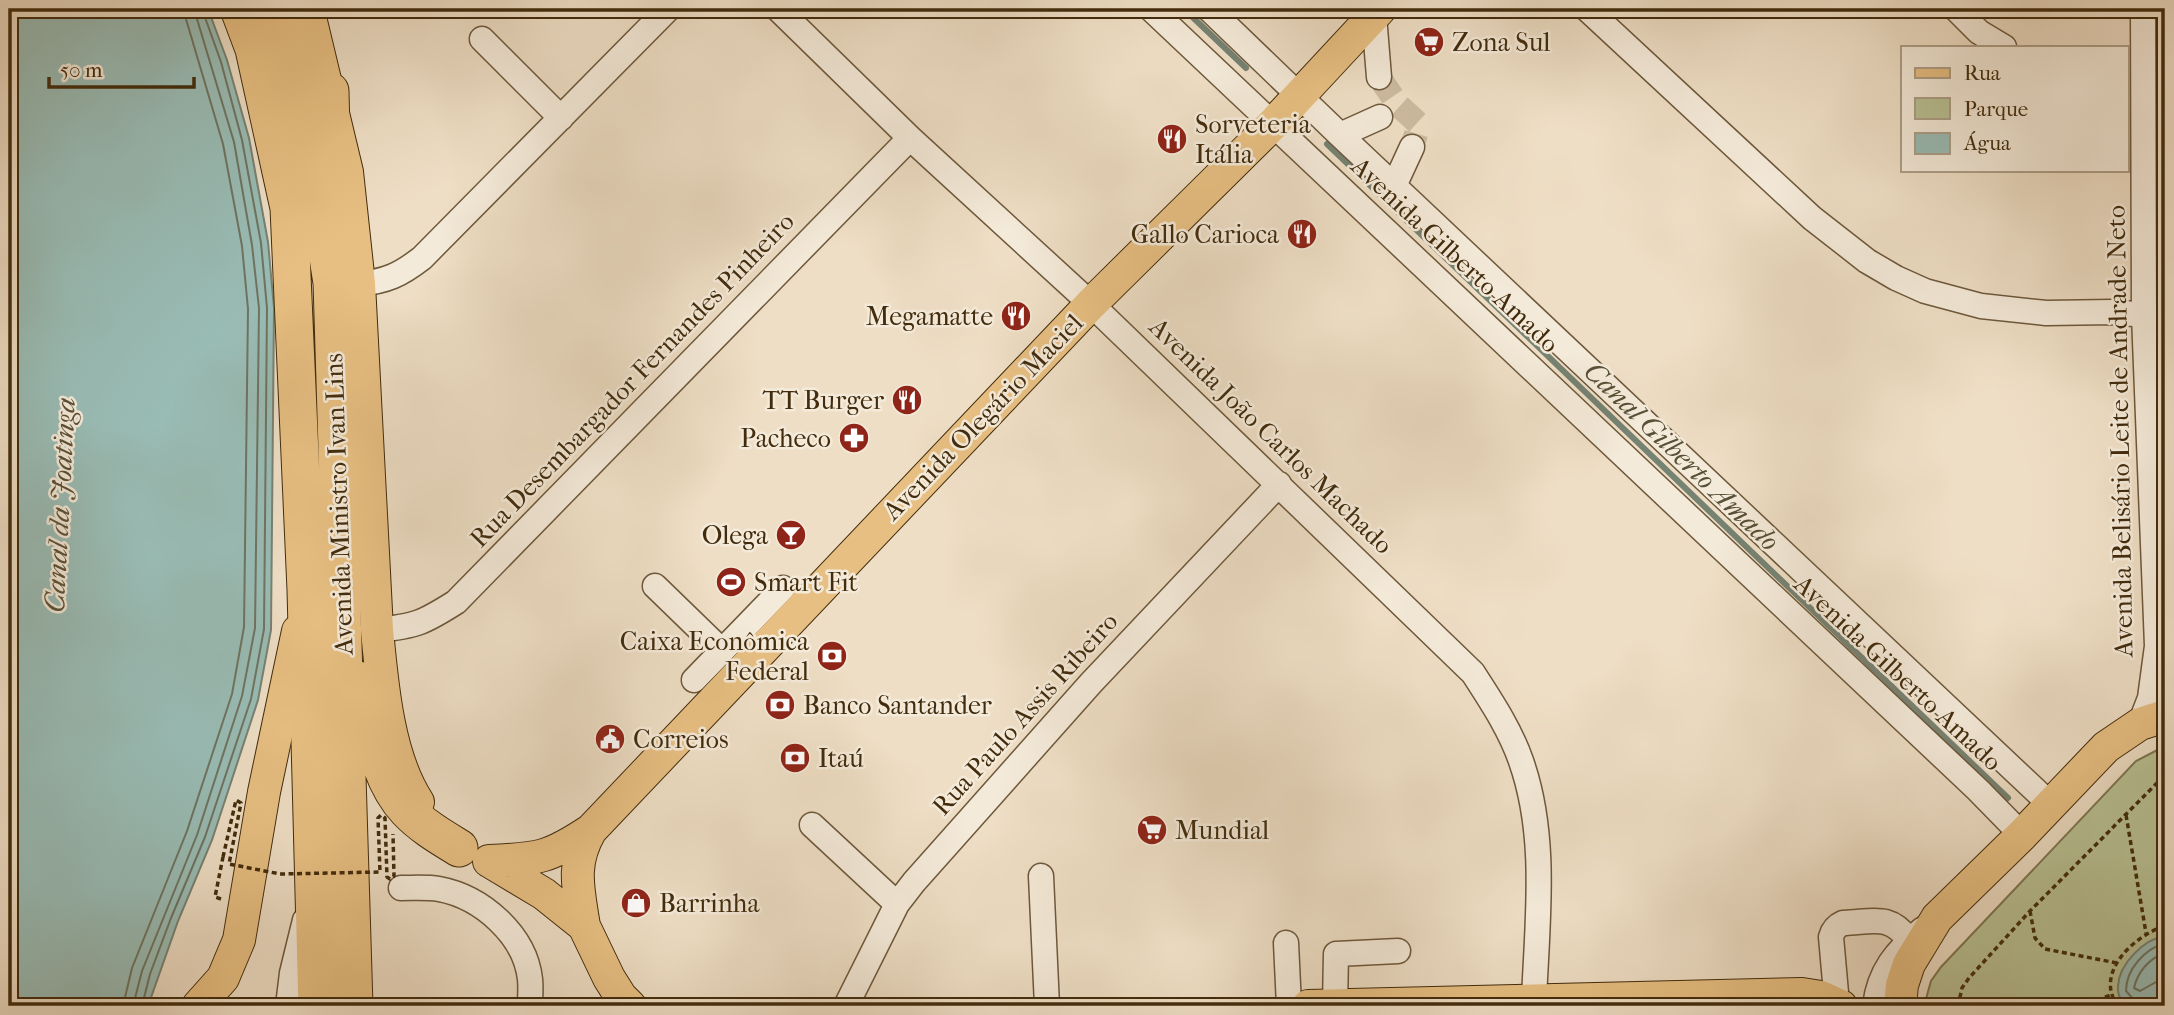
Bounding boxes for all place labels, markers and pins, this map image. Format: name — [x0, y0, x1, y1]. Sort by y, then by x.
supermarket icon: Zona Sul — [1412, 25, 1446, 59]
place label: Zona Sul — [1452, 27, 1551, 58]
place label: Sorveteria Itália — [1195, 109, 1312, 170]
restaurant icon: Sorveteria Itália — [1155, 122, 1189, 156]
restaurant icon: Gallo Carioca — [1285, 217, 1319, 251]
place label: Gallo Carioca — [1131, 219, 1280, 250]
restaurant icon: Megamatte — [999, 299, 1033, 333]
place label: Megamatte — [866, 301, 993, 332]
restaurant icon: TT Burger — [890, 383, 924, 417]
place label: TT Burger — [762, 385, 884, 416]
pharmacy icon: Pacheco — [837, 421, 871, 455]
place label: Pacheco — [740, 423, 831, 454]
bar icon: Olega — [774, 518, 808, 552]
place label: Olega — [702, 520, 769, 551]
sports icon: Smart Fit — [714, 565, 748, 599]
place label: Smart Fit — [754, 567, 859, 598]
place label: Caixa Econômica Federal — [620, 626, 810, 687]
bank icon: Caixa Econômica Federal — [815, 639, 849, 673]
bank icon: Banco Santander — [763, 688, 797, 722]
place label: Banco Santander — [803, 690, 992, 721]
public building icon: Correios — [593, 722, 627, 756]
place label: Correios — [633, 724, 729, 755]
bank icon: Itaú — [778, 741, 812, 775]
place label: Itaú — [818, 743, 864, 774]
supermarket icon: Mundial — [1135, 813, 1169, 847]
place label: Mundial — [1175, 815, 1269, 846]
shop icon: Barrinha — [619, 886, 653, 920]
place label: Barrinha — [659, 888, 760, 919]

